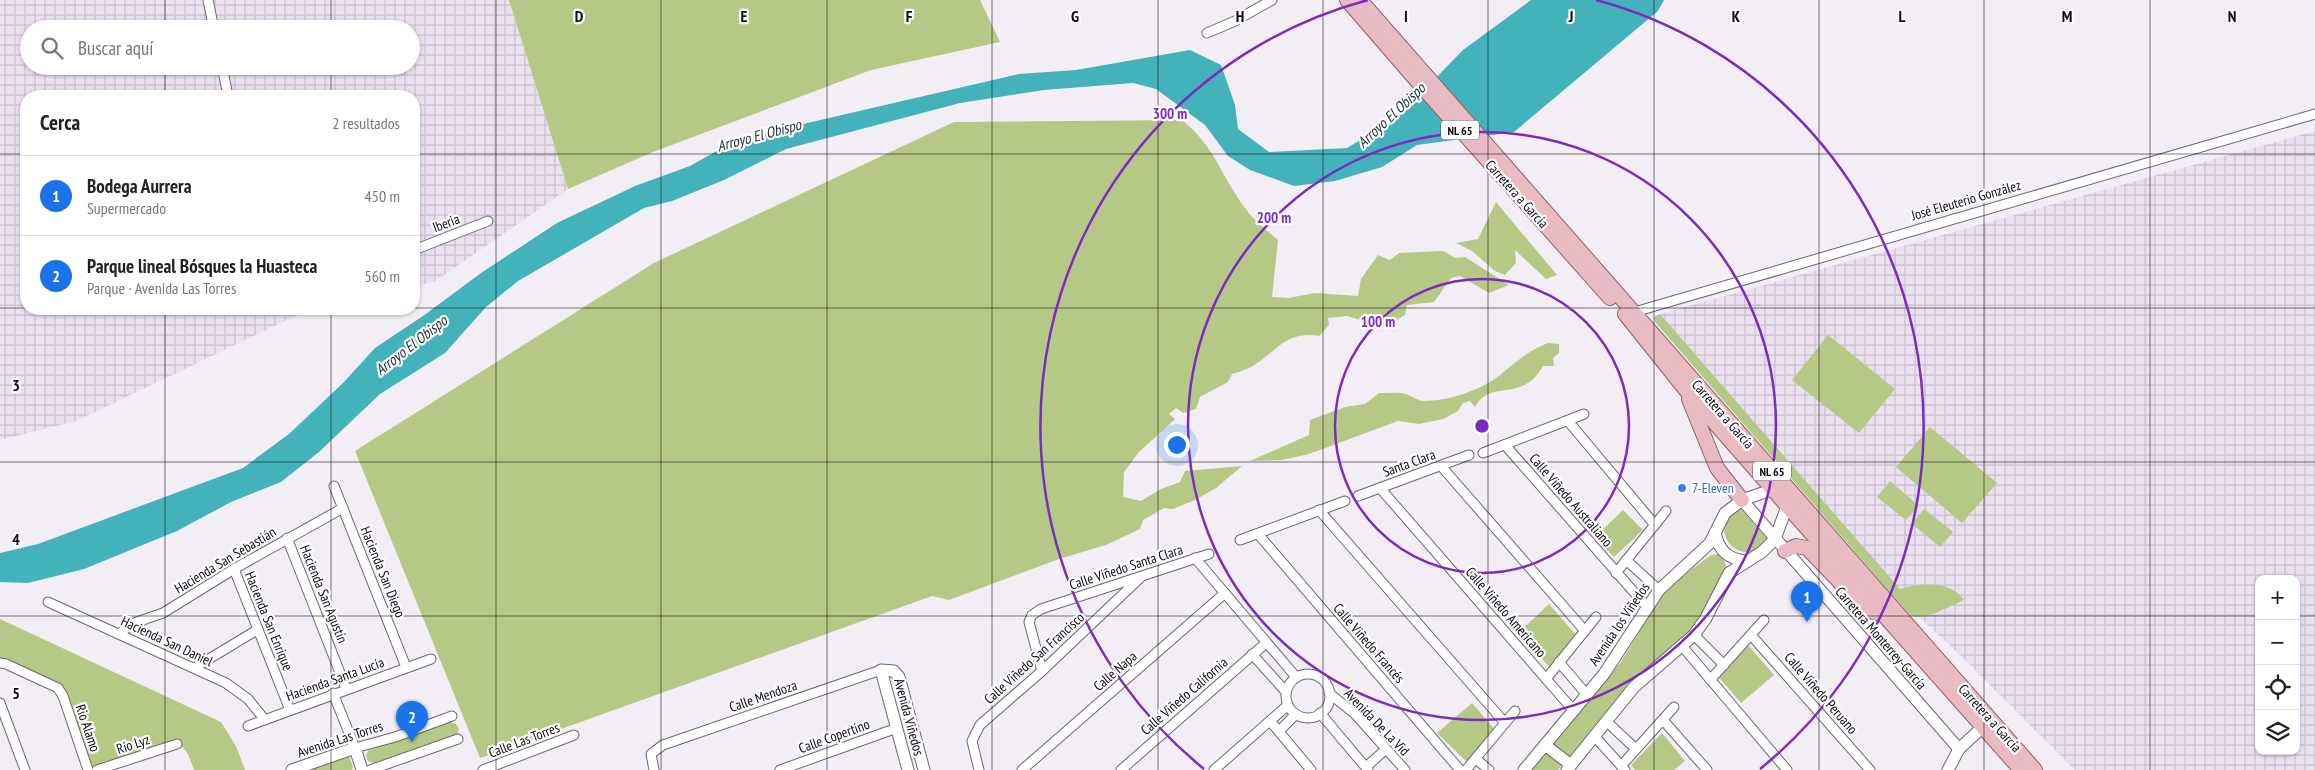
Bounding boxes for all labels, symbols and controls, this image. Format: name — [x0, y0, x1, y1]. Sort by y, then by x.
text: D — [575, 6, 584, 26]
text: E — [741, 6, 748, 26]
text: F — [906, 6, 913, 26]
text: G — [1071, 6, 1079, 26]
text: H — [1236, 6, 1244, 26]
text: I — [1404, 6, 1408, 26]
text: J — [1568, 6, 1573, 26]
text: K — [1732, 6, 1741, 26]
text: L — [1899, 6, 1906, 26]
text: M — [2062, 6, 2072, 26]
text: N — [2228, 6, 2236, 26]
search box — [20, 20, 420, 75]
icon: search — [38, 34, 66, 62]
text: Buscar aquí — [78, 36, 153, 60]
water label: Arroyo El Obispo — [1353, 78, 1430, 151]
text: 300 m — [1153, 104, 1187, 123]
text: Cerca — [40, 109, 80, 136]
text: 2 resultados — [332, 113, 400, 133]
water label: Arroyo El Obispo — [715, 114, 805, 155]
road number: NL 65 — [1441, 120, 1479, 140]
street label: Carretera a Garcia — [1482, 156, 1552, 232]
text: Bodega Aurrera — [87, 174, 192, 198]
street label: José Eleuterio González — [1908, 176, 2023, 225]
text: 1 — [52, 186, 60, 206]
text: 450 m — [365, 186, 400, 206]
text: Supermercado — [87, 198, 166, 218]
text: 200 m — [1257, 208, 1291, 227]
street label: Iberia — [430, 210, 462, 236]
text: Parque lineal Bósques la Huasteca — [87, 254, 317, 278]
text: 2 — [52, 266, 60, 286]
text: 560 m — [365, 266, 400, 286]
text: Parque · Avenida Las Torres — [87, 278, 236, 298]
water label: Arroyo El Obispo — [371, 310, 452, 379]
text: 100 m — [1361, 312, 1395, 331]
text: 3 — [12, 375, 20, 395]
street label: Carretera a García — [1688, 376, 1758, 452]
centre of rings — [1473, 417, 1491, 435]
your location — [1164, 432, 1190, 458]
street label: Santa Clara — [1380, 445, 1438, 481]
street label: Calle Viñedo Australiano — [1526, 450, 1616, 550]
road number: NL 65 — [1753, 462, 1791, 481]
place label: 7-Eleven — [1692, 479, 1734, 497]
marker: 7-Eleven — [1676, 482, 1688, 494]
street label: Hacienda San Sebastián — [171, 523, 279, 597]
street label: Hacienda San Diego — [357, 524, 409, 620]
text: 4 — [12, 529, 20, 549]
street label: Calle Viñedo Santa Clara — [1067, 540, 1185, 594]
street label: Hacienda San Agustín — [296, 542, 352, 646]
street label: Calle Viñedo Americano — [1462, 563, 1550, 661]
street label: Hacienda San Enrique — [241, 569, 297, 673]
map controls — [2255, 575, 2300, 755]
button: + — [2255, 575, 2300, 620]
street label: Avenida los Viñedos — [1585, 579, 1654, 669]
pin: 1 — [1791, 581, 1823, 622]
street label: Carretera Monterrey-García — [1831, 583, 1931, 693]
street label: Calle Viñedo Francés — [1329, 599, 1409, 687]
street label: Calle Viñedo San Francisco — [980, 608, 1088, 708]
street label: Hacienda San Daniel — [118, 612, 217, 671]
button: − — [2255, 620, 2300, 665]
street label: Calle Napa — [1089, 647, 1141, 695]
street label: Calle Viñedo Peruano — [1781, 648, 1861, 738]
street label: Hacienda Santa Lucía — [283, 653, 387, 705]
street label: Calle Viñedo California — [1137, 653, 1231, 739]
button: locate — [2255, 665, 2300, 710]
street label: Calle Mendoza — [727, 676, 799, 716]
street label: Avenida Viñedos — [890, 676, 928, 758]
street label: Carretera a García — [1955, 680, 2025, 756]
text: 5 — [12, 683, 20, 703]
street label: Avenida De La Vid — [1340, 685, 1414, 759]
pin: 2 — [396, 701, 428, 742]
street label: Rio Alamo — [72, 702, 104, 754]
button: layers — [2255, 710, 2300, 755]
street label: Calle Copertino — [796, 715, 872, 757]
street label: Avenida Las Torres — [295, 717, 385, 761]
street label: Calle Las Torres — [486, 718, 562, 762]
street label: Río Lyz — [114, 730, 152, 758]

